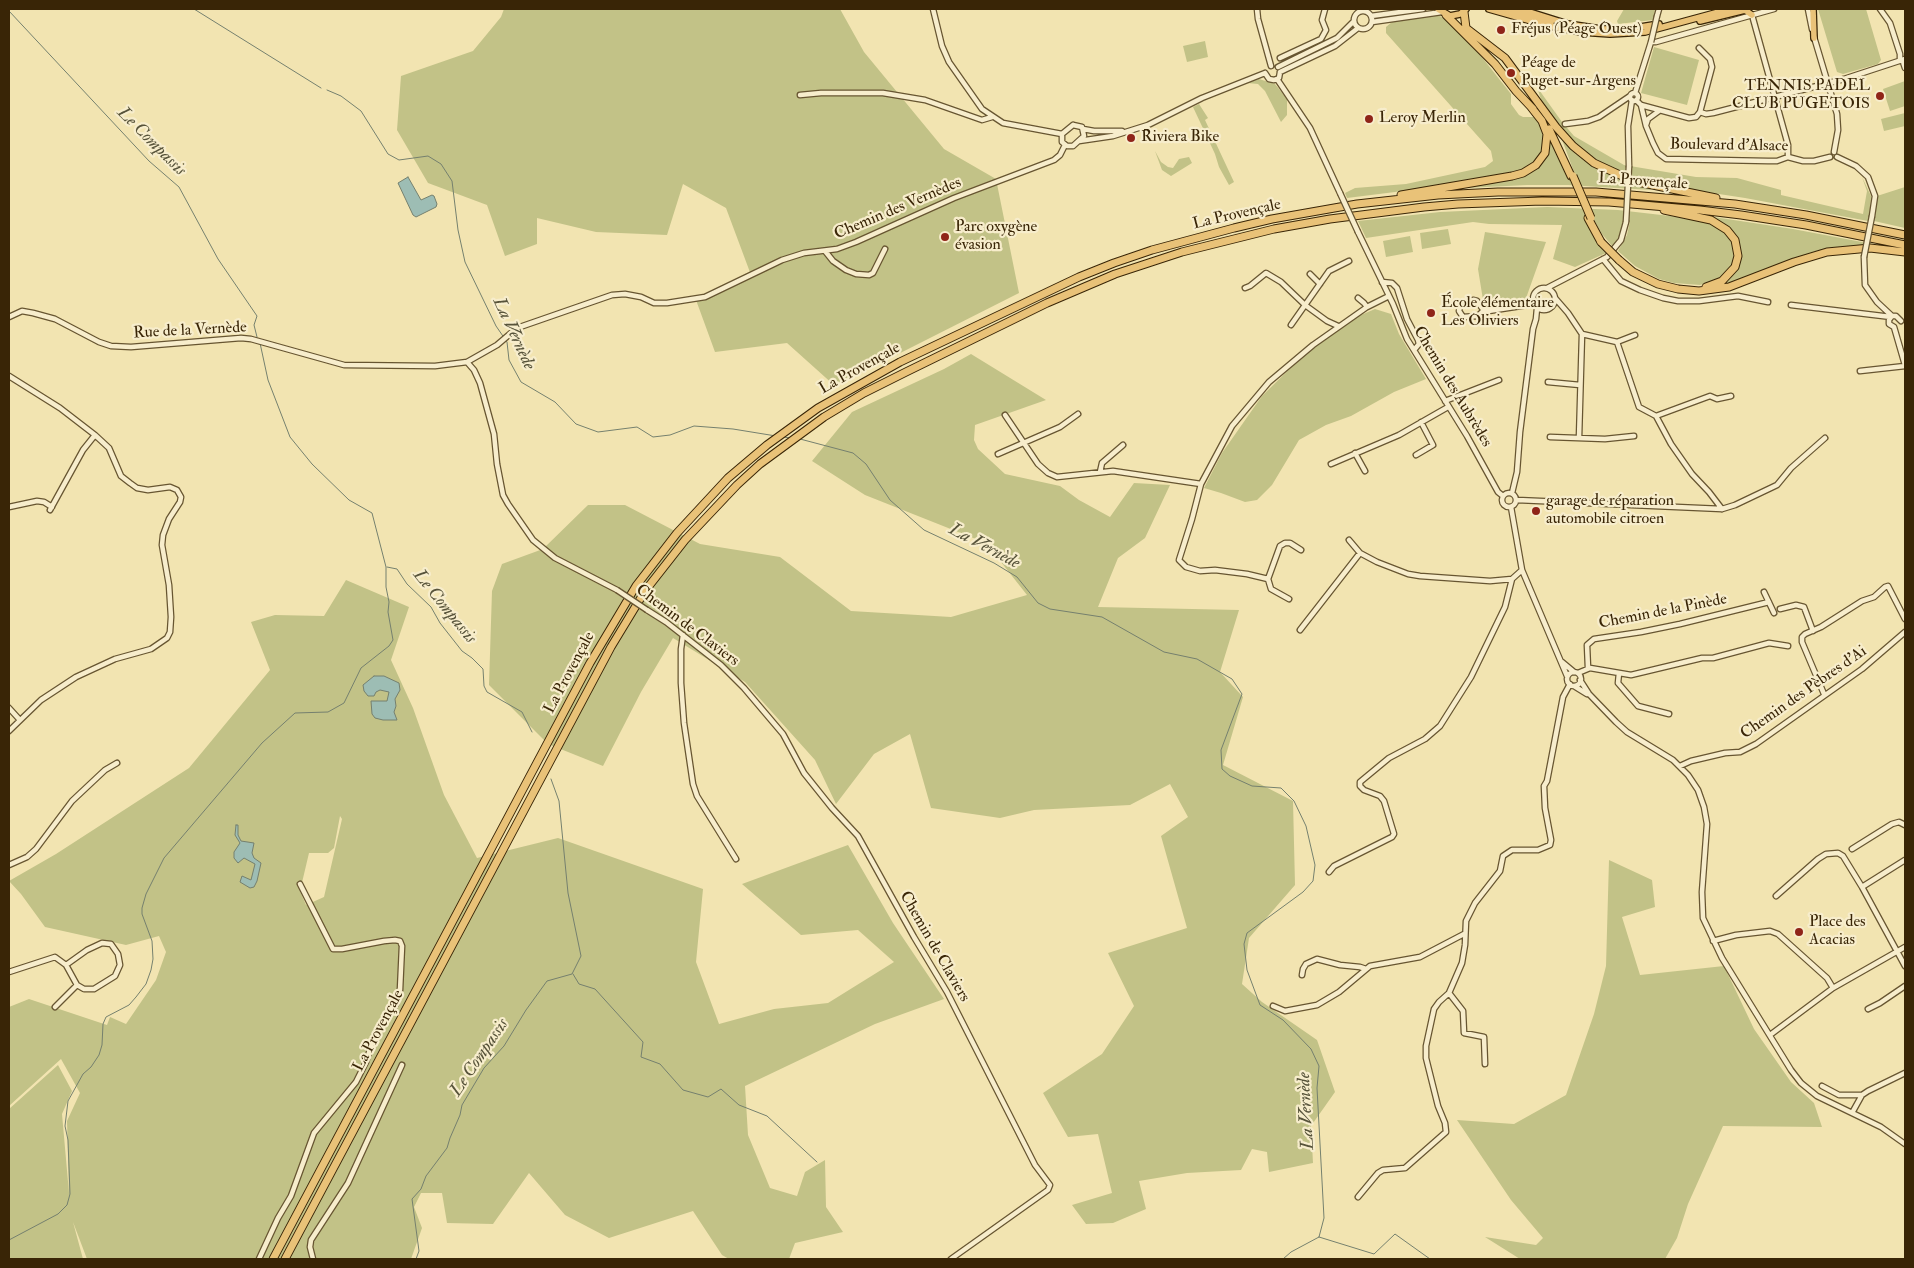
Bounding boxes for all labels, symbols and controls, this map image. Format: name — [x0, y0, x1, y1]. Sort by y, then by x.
place label: Fréjus (Péage Ouest) — [1511, 20, 1642, 40]
marker: Fréjus (Péage Ouest) — [1495, 24, 1507, 36]
place label: Péage de Puget-sur-Argens — [1521, 54, 1636, 92]
marker: Péage de Puget-sur-Argens — [1505, 67, 1517, 79]
place label: TENNIS PADEL CLUB PUGETOIS — [1732, 77, 1870, 115]
marker: TENNIS PADEL CLUB PUGETOIS — [1874, 90, 1886, 102]
water label: Le Compassis — [112, 103, 190, 181]
place label: Leroy Merlin — [1379, 109, 1466, 129]
marker: Leroy Merlin — [1363, 113, 1375, 125]
place label: Riviera Bike — [1141, 128, 1219, 148]
marker: Riviera Bike — [1125, 132, 1137, 144]
street label: Boulevard d'Alsace — [1670, 135, 1788, 157]
street label: La Provençale — [1598, 169, 1688, 195]
street label: Chemin des Vernèdes — [832, 174, 964, 244]
street label: La Provençale — [1191, 196, 1283, 234]
place label: Parc oxygène évasion — [955, 218, 1037, 256]
marker: Parc oxygène évasion — [939, 231, 951, 243]
water label: La Vernède — [487, 294, 539, 374]
place label: École élémentaire Les Oliviers — [1441, 294, 1554, 332]
marker: École élémentaire Les Oliviers — [1425, 307, 1437, 319]
street label: Rue de la Vernède — [133, 318, 247, 344]
street label: Chemin des Aubrèdes — [1408, 323, 1496, 451]
street label: La Provençale — [816, 339, 904, 399]
place label: garage de réparation automobile citroen — [1546, 492, 1674, 530]
marker: garage de réparation automobile citroen — [1530, 505, 1542, 517]
water label: La Vernède — [945, 519, 1023, 575]
water label: Le Compassis — [408, 566, 480, 648]
street label: Chemin de Claviers — [632, 581, 742, 671]
street label: Chemin de la Pinède — [1597, 590, 1729, 634]
street label: La Provençale — [540, 629, 600, 717]
street label: Chemin des Pèbres d'Ai — [1737, 642, 1871, 744]
street label: Chemin de Claviers — [895, 888, 973, 1006]
place label: Place des Acacias — [1809, 913, 1866, 951]
marker: Place des Acacias — [1793, 926, 1805, 938]
street label: La Provençale — [349, 987, 409, 1075]
water label: Le Compassis — [446, 1015, 514, 1101]
water label: La Vernède — [1294, 1072, 1320, 1150]

